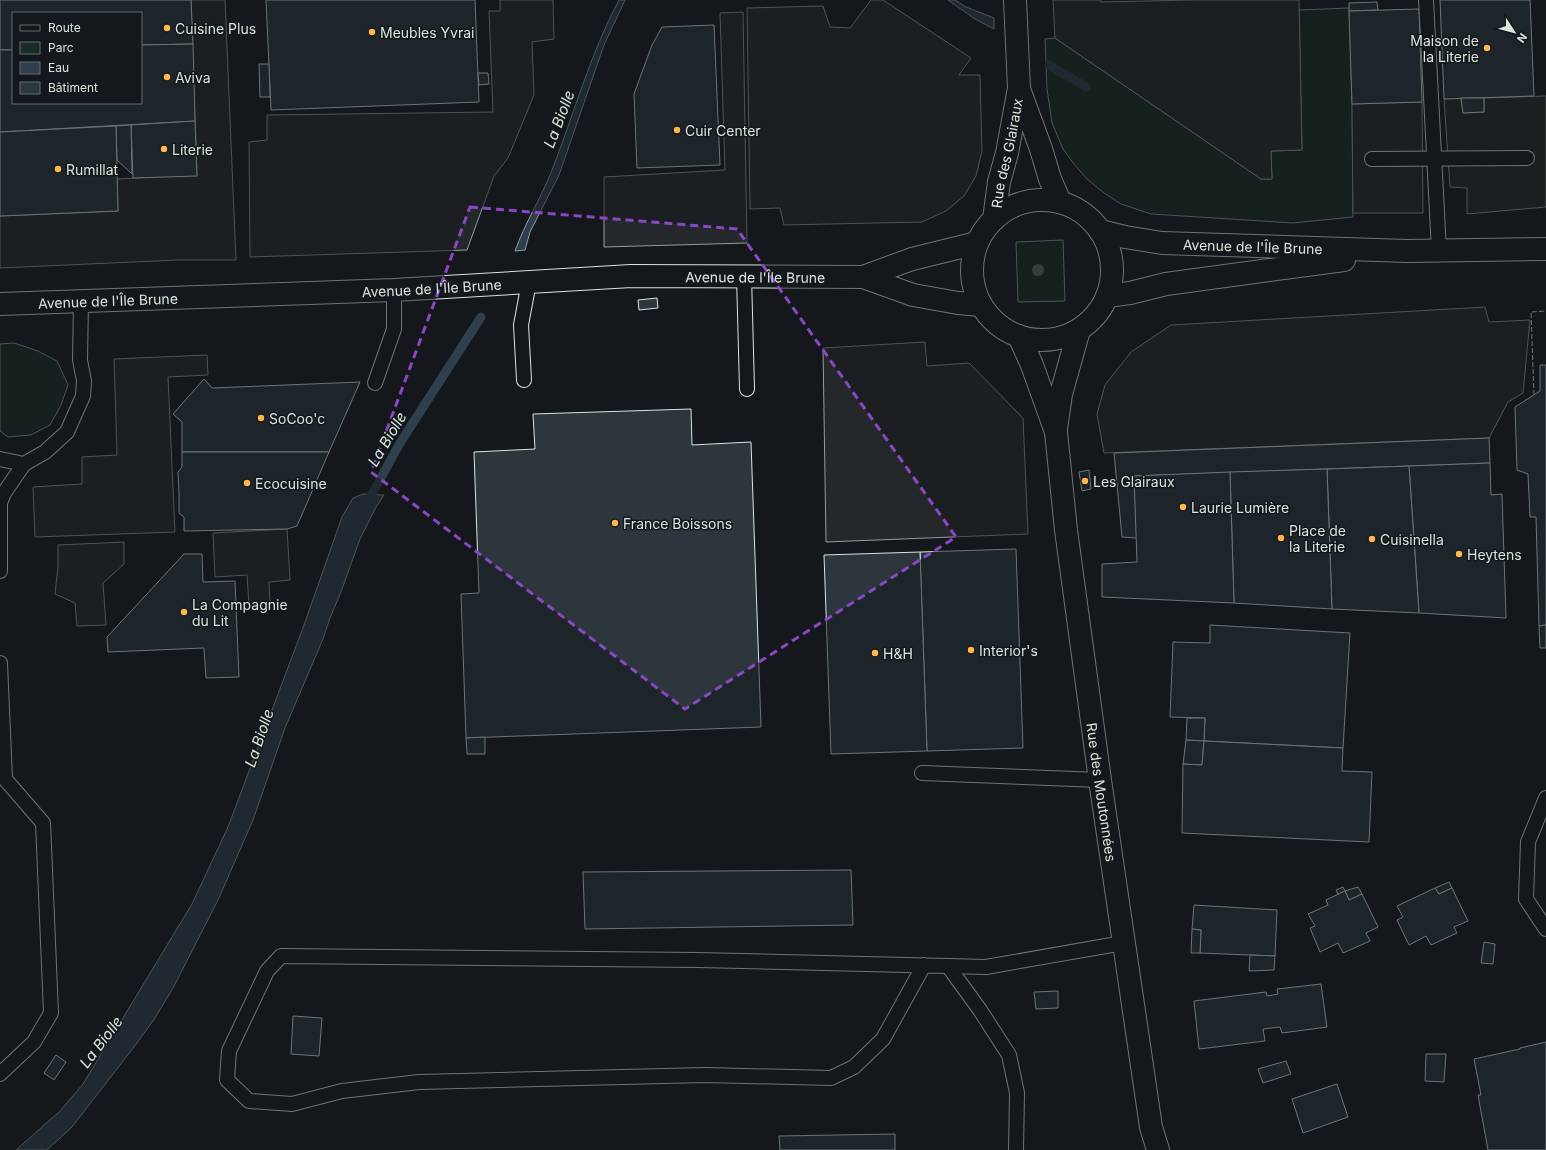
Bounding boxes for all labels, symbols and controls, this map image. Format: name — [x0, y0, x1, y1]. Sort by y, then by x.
legend — [12, 12, 142, 104]
north arrow — [1494, 12, 1534, 52]
text: Route — [48, 20, 81, 35]
place label: Cuisine Plus — [175, 20, 256, 37]
marker: Cuisine Plus — [162, 23, 172, 33]
place label: Meubles Yvrai — [380, 24, 474, 41]
marker: Meubles Yvrai — [367, 27, 377, 37]
text: N — [1514, 30, 1530, 45]
place label: Maison de la Literie — [1410, 32, 1479, 65]
text: Parc — [48, 40, 74, 55]
marker: Maison de la Literie — [1482, 43, 1492, 53]
text: Eau — [48, 60, 69, 75]
place label: Aviva — [175, 69, 211, 86]
marker: Aviva — [162, 72, 172, 82]
text: Bâtiment — [48, 80, 98, 95]
water label: La Biolle — [539, 87, 579, 151]
street label: Rue des Glairaux — [987, 97, 1025, 209]
place label: Cuir Center — [685, 122, 761, 139]
marker: Cuir Center — [672, 125, 682, 135]
place label: Literie — [172, 141, 213, 158]
marker: Literie — [159, 144, 169, 154]
place label: Rumillat — [66, 161, 119, 178]
marker: Rumillat — [53, 164, 63, 174]
street label: Avenue de l'Île Brune — [1183, 235, 1323, 257]
street label: Avenue de l'Île Brune — [685, 268, 825, 285]
street label: Avenue de l'Île Brune — [362, 275, 502, 300]
street label: Avenue de l'Île Brune — [38, 289, 178, 311]
water label: La Biolle — [363, 408, 411, 470]
place label: SoCoo'c — [269, 410, 325, 427]
marker: SoCoo'c — [256, 413, 266, 423]
place label: Les Glairaux — [1093, 473, 1175, 490]
place label: Ecocuisine — [255, 475, 327, 492]
marker: Les Glairaux — [1080, 476, 1090, 486]
marker: Ecocuisine — [242, 478, 252, 488]
place label: Laurie Lumière — [1191, 499, 1289, 516]
marker: Laurie Lumière — [1178, 502, 1188, 512]
place label: France Boissons — [623, 515, 732, 532]
marker: France Boissons — [610, 518, 620, 528]
place label: Place de la Literie — [1289, 522, 1346, 555]
place label: Cuisinella — [1380, 531, 1444, 548]
marker: Place de la Literie — [1276, 533, 1286, 543]
marker: Cuisinella — [1367, 534, 1377, 544]
place label: Heytens — [1467, 546, 1522, 563]
marker: Heytens — [1454, 549, 1464, 559]
place label: La Compagnie du Lit — [192, 596, 288, 629]
marker: La Compagnie du Lit — [179, 607, 189, 617]
place label: Interior's — [979, 642, 1038, 659]
place label: H&H — [883, 645, 913, 662]
marker: Interior's — [966, 645, 976, 655]
marker: H&H — [870, 648, 880, 658]
water label: La Biolle — [240, 706, 278, 770]
street label: Rue des Moutonnées — [1084, 722, 1120, 863]
water label: La Biolle — [75, 1012, 127, 1072]

